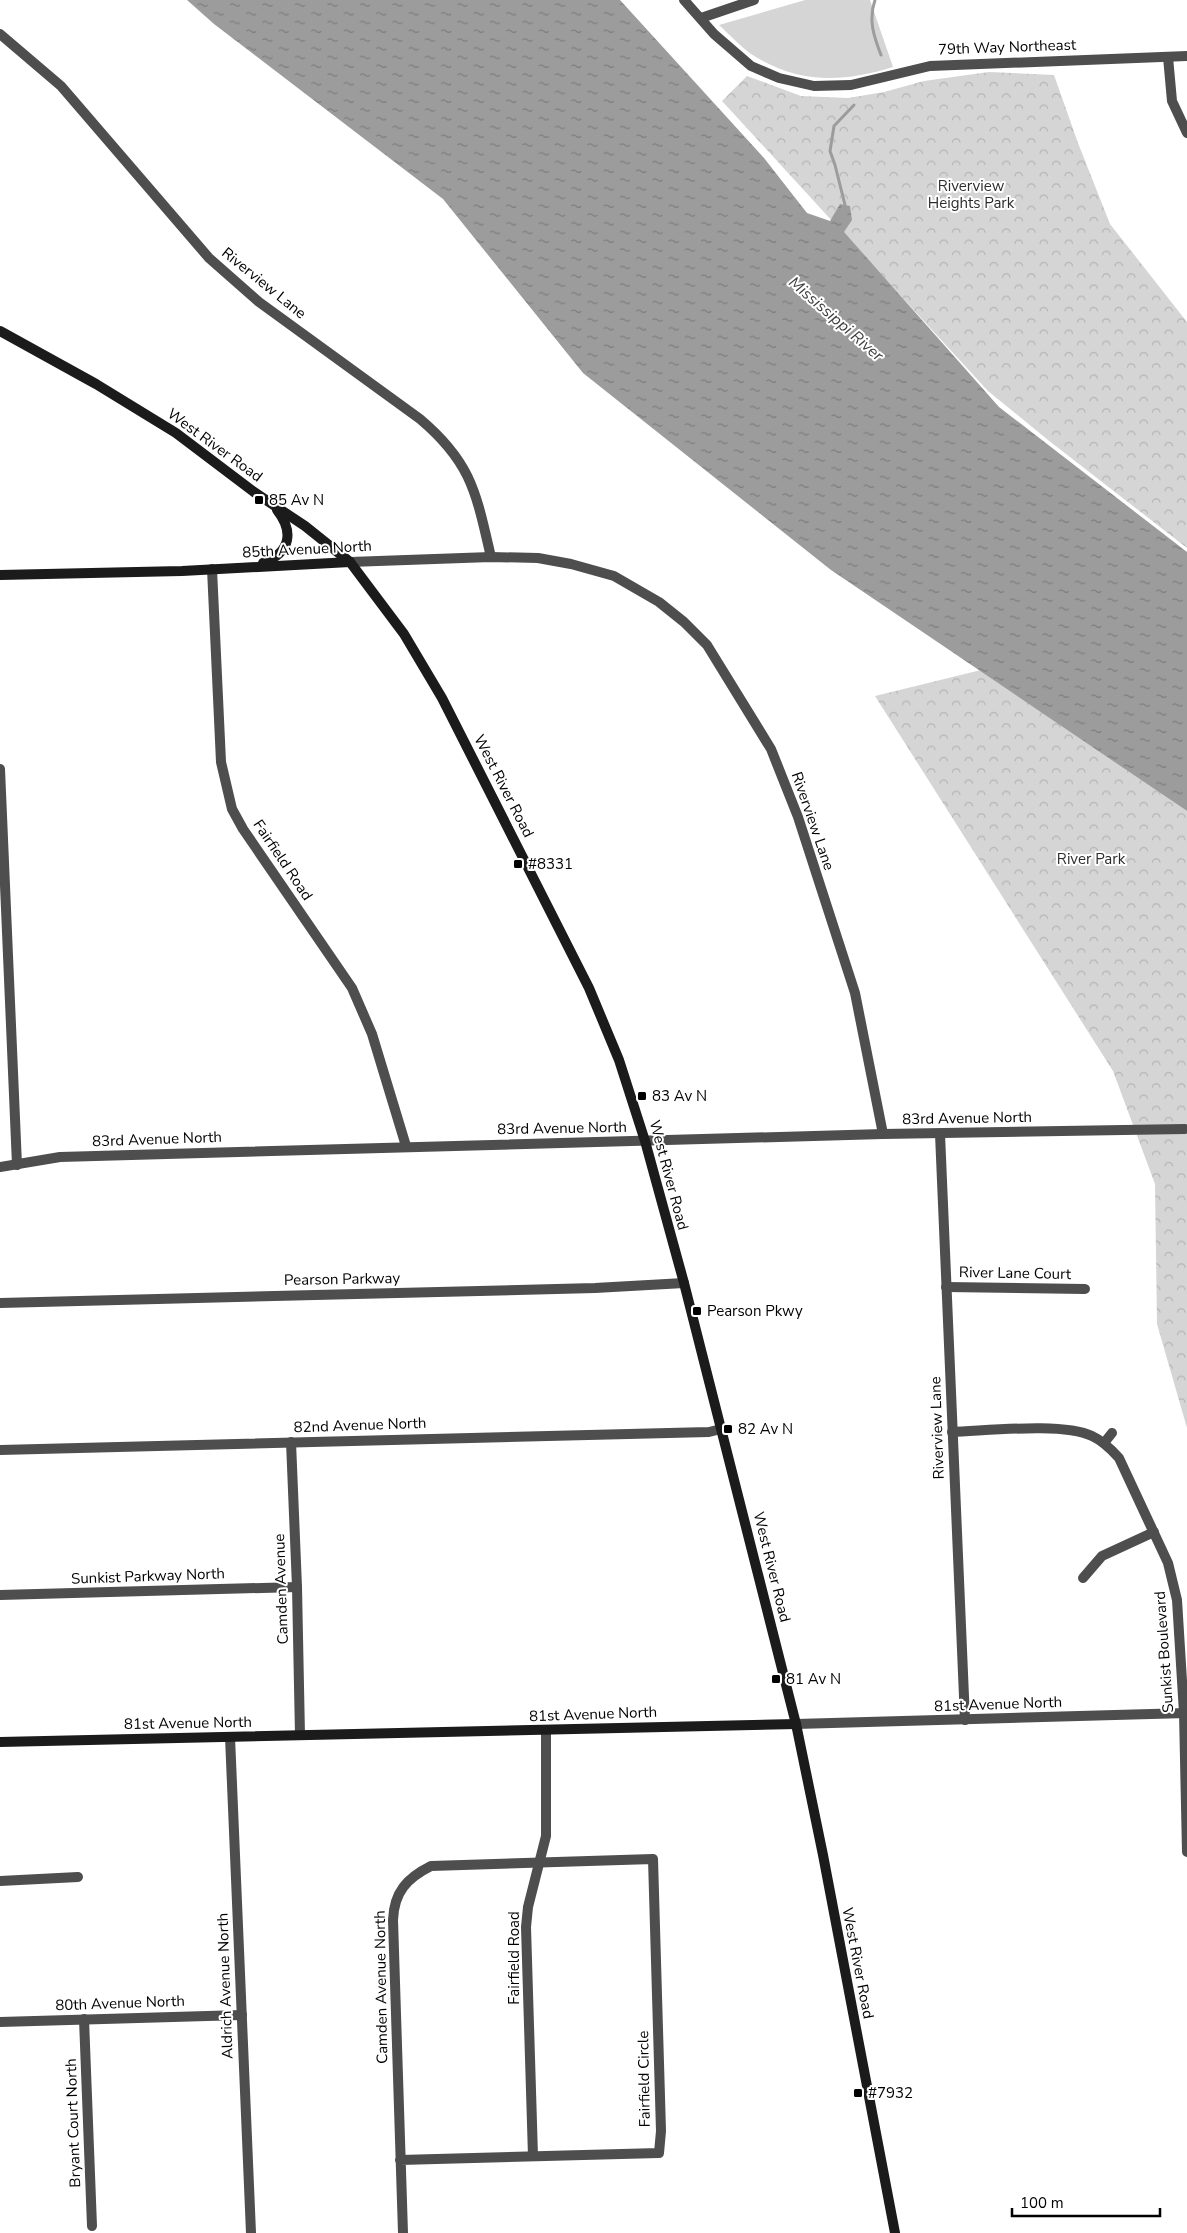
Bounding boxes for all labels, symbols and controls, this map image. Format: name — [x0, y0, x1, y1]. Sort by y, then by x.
street label: 79th Way Northeast — [938, 35, 1077, 59]
park label: Riverview Heights Park — [928, 176, 1015, 213]
street label: Riverview Lane — [218, 243, 310, 323]
water label: Mississippi River — [784, 272, 889, 367]
street label: West River Road — [163, 404, 267, 486]
place label: 85 Av N — [269, 490, 324, 510]
marker: 85 Av N — [253, 494, 265, 506]
street label: 85th Avenue North — [242, 536, 372, 562]
street label: West River Road — [469, 731, 539, 841]
street label: Riverview Lane — [787, 769, 839, 873]
street label: Fairfield Road — [249, 816, 317, 904]
park label: River Park — [1057, 849, 1126, 869]
place label: #8331 — [528, 854, 573, 874]
marker: #8331 — [512, 858, 524, 870]
place label: 83 Av N — [652, 1086, 707, 1106]
marker: 83 Av N — [636, 1090, 648, 1102]
street label: 83rd Avenue North — [902, 1107, 1032, 1129]
street label: 83rd Avenue North — [497, 1117, 627, 1139]
street label: West River Road — [645, 1118, 693, 1232]
street label: 83rd Avenue North — [92, 1127, 222, 1151]
street label: River Lane Court — [959, 1262, 1072, 1284]
street label: Pearson Parkway — [284, 1268, 400, 1290]
place label: Pearson Pkwy — [707, 1301, 803, 1321]
marker: Pearson Pkwy — [691, 1305, 703, 1317]
street label: Riverview Lane — [925, 1376, 949, 1480]
street label: 82nd Avenue North — [293, 1413, 427, 1437]
place label: 82 Av N — [738, 1419, 793, 1439]
marker: 82 Av N — [722, 1423, 734, 1435]
street label: West River Road — [749, 1510, 795, 1624]
street label: Camden Avenue — [269, 1533, 293, 1645]
street label: Sunkist Parkway North — [71, 1563, 225, 1589]
street label: Sunkist Boulevard — [1150, 1590, 1178, 1714]
place label: 81 Av N — [786, 1669, 841, 1689]
marker: 81 Av N — [770, 1673, 782, 1685]
street label: 81st Avenue North — [934, 1692, 1062, 1716]
street label: 81st Avenue North — [529, 1702, 657, 1726]
street label: 81st Avenue North — [124, 1712, 252, 1734]
street label: West River Road — [837, 1906, 879, 2020]
street label: Camden Avenue North — [370, 1910, 392, 2064]
street label: Fairfield Road — [504, 1911, 524, 2005]
street label: Aldrich Avenue North — [212, 1913, 238, 2059]
street label: 80th Avenue North — [55, 1991, 185, 2015]
street label: Fairfield Circle — [633, 2031, 655, 2127]
street label: Bryant Court North — [61, 2058, 85, 2188]
place label: #7932 — [868, 2083, 913, 2103]
marker: #7932 — [852, 2087, 864, 2099]
scale bar — [1012, 2186, 1160, 2218]
text: 100 m — [1020, 2193, 1064, 2213]

